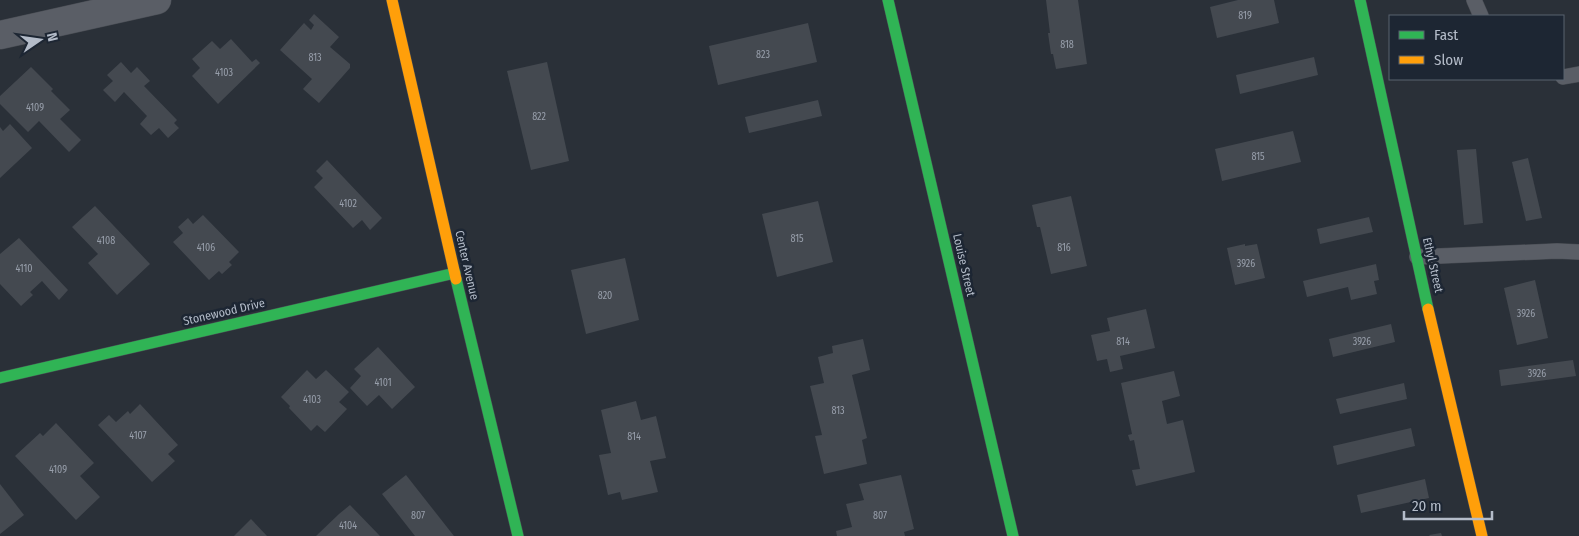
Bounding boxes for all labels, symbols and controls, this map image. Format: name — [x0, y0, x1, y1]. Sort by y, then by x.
house number: 819 — [1238, 10, 1252, 22]
north arrow — [15, 15, 65, 65]
legend — [1389, 15, 1564, 80]
text: Fast — [1434, 26, 1458, 44]
text: N — [43, 31, 61, 43]
house number: 818 — [1060, 39, 1074, 51]
house number: 823 — [756, 49, 770, 61]
text: Slow — [1434, 51, 1463, 69]
house number: 813 — [308, 52, 322, 64]
house number: 4103 — [215, 67, 233, 79]
house number: 4109 — [26, 102, 44, 114]
house number: 822 — [532, 111, 546, 123]
house number: 815 — [1251, 151, 1265, 163]
house number: 4102 — [339, 198, 357, 210]
street label: Center Avenue — [452, 229, 482, 301]
street label: Louise Street — [950, 232, 978, 298]
house number: 815 — [790, 233, 804, 245]
house number: 4108 — [97, 235, 115, 247]
street label: Ethyl Street — [1420, 236, 1446, 294]
house number: 4106 — [197, 242, 215, 254]
house number: 816 — [1057, 242, 1071, 254]
house number: 3926 — [1237, 258, 1255, 270]
house number: 4110 — [15, 263, 33, 275]
house number: 820 — [598, 290, 612, 302]
street label: Stonewood Drive — [182, 296, 266, 328]
house number: 3926 — [1517, 308, 1535, 320]
house number: 814 — [1116, 336, 1130, 348]
house number: 3926 — [1353, 336, 1371, 348]
house number: 3926 — [1528, 368, 1546, 380]
house number: 4101 — [374, 377, 392, 389]
house number: 4103 — [303, 394, 321, 406]
house number: 813 — [831, 405, 845, 417]
house number: 4107 — [129, 430, 147, 442]
house number: 814 — [627, 431, 641, 443]
house number: 4109 — [49, 464, 67, 476]
scale bar — [1404, 488, 1492, 520]
text: 20 m — [1412, 497, 1442, 515]
house number: 807 — [411, 510, 425, 522]
house number: 807 — [873, 510, 887, 522]
house number: 4104 — [339, 520, 357, 532]

